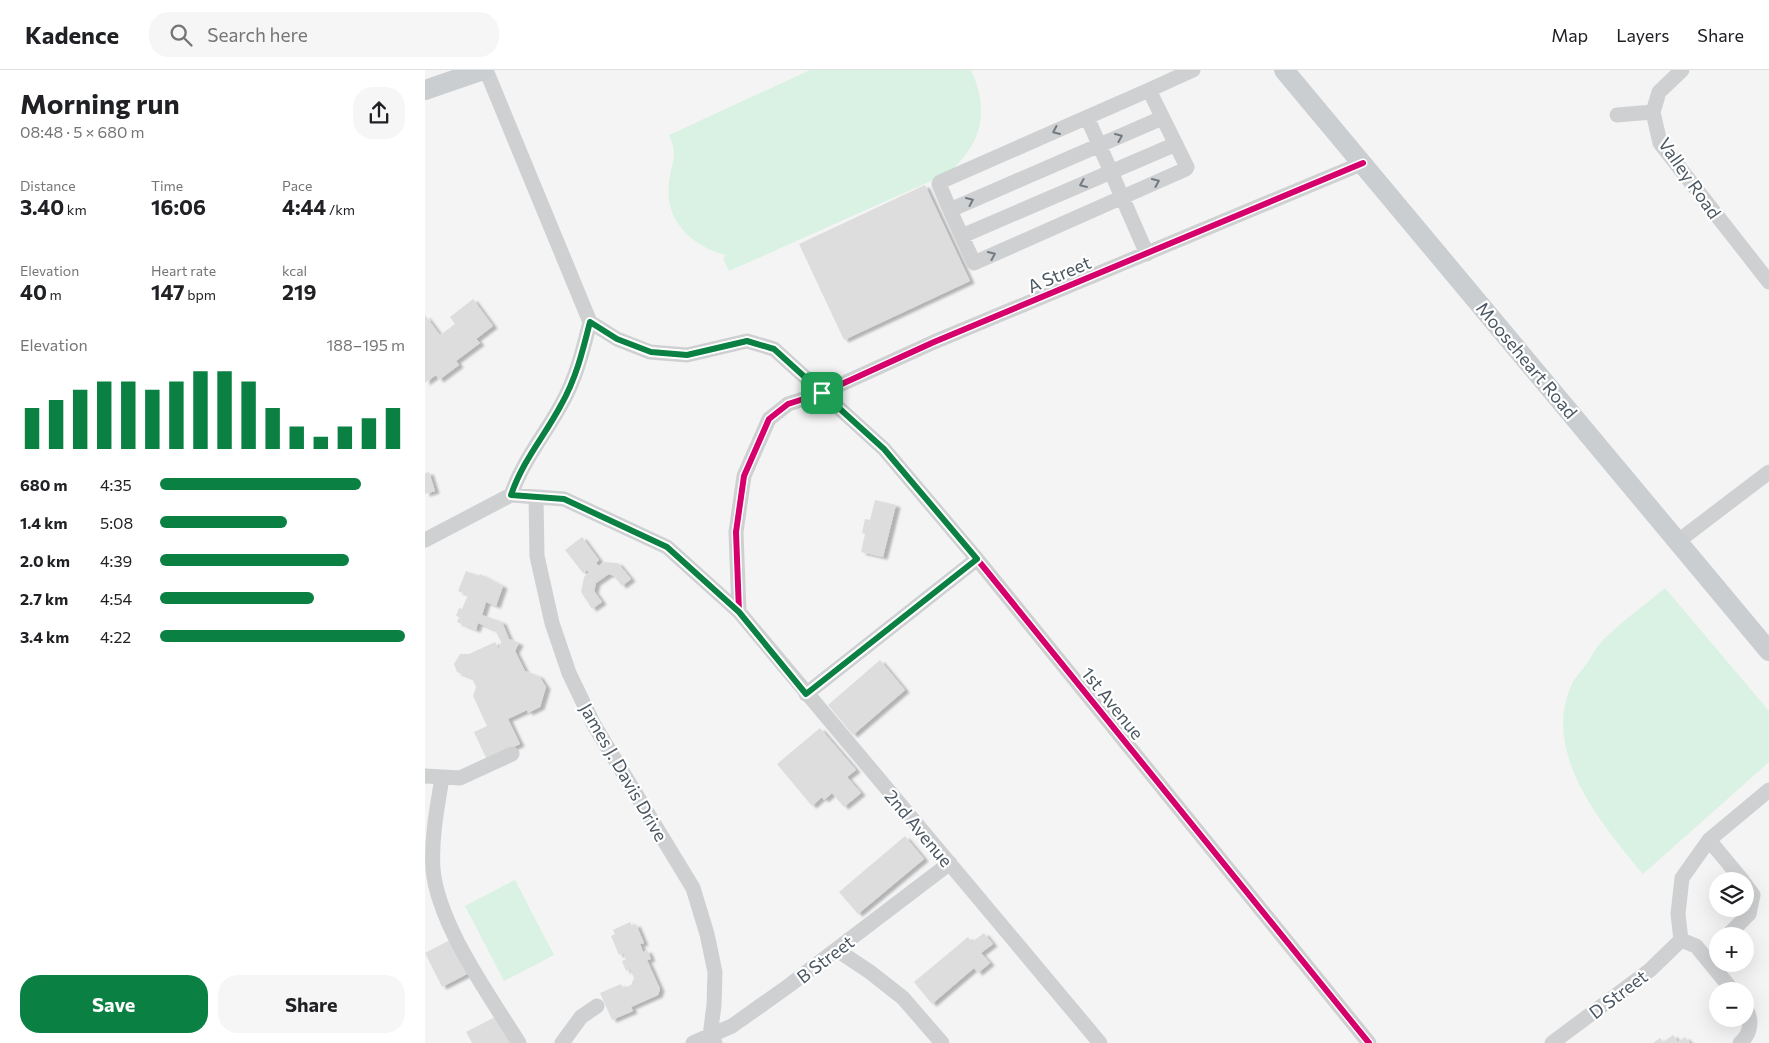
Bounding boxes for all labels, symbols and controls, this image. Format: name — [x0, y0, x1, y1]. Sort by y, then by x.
search box — [149, 12, 499, 57]
text: Kadence — [25, 20, 119, 49]
icon: search — [167, 21, 195, 49]
text: Search here — [207, 23, 308, 46]
text: Map — [1551, 24, 1588, 46]
text: Layers — [1616, 24, 1669, 46]
text: Share — [1697, 24, 1744, 46]
text: Morning run — [20, 86, 180, 120]
button: share — [353, 87, 405, 139]
text: 08:48 · 5 × 680 m — [20, 122, 144, 141]
one-way arrow — [1052, 124, 1061, 135]
one-way arrow — [1114, 132, 1123, 143]
street label: Valley Road — [1654, 133, 1726, 223]
text: Distance — [20, 177, 76, 194]
text: Time — [151, 177, 183, 194]
text: Pace — [282, 177, 312, 194]
one-way arrow — [1079, 178, 1088, 189]
one-way arrow — [1151, 178, 1160, 189]
text: 3.40 — [20, 194, 64, 219]
text: 16:06 — [151, 194, 206, 219]
text: 4:44 — [282, 194, 326, 219]
one-way arrow — [965, 197, 974, 208]
text: km — [64, 201, 87, 218]
text: /km — [326, 201, 355, 218]
one-way arrow — [987, 251, 996, 262]
street label: A Street — [1024, 251, 1094, 297]
text: Elevation — [20, 262, 79, 279]
text: Heart rate — [151, 262, 216, 279]
text: kcal — [282, 262, 307, 279]
text: 40 — [20, 279, 47, 304]
text: 147 — [151, 279, 185, 304]
text: 219 — [282, 279, 316, 304]
text: m — [47, 286, 62, 303]
text: bpm — [185, 286, 216, 303]
street label: Mooseheart Road — [1472, 297, 1582, 423]
text: Elevation — [20, 335, 88, 354]
text: 188–195 m — [327, 335, 405, 354]
pin — [801, 372, 843, 414]
icon: arrive — [808, 379, 836, 407]
text: 680 m — [20, 475, 67, 494]
text: 4:35 — [100, 475, 132, 494]
text: 1.4 km — [20, 513, 67, 532]
text: 5:08 — [100, 513, 133, 532]
text: 2.0 km — [20, 551, 70, 570]
text: 4:39 — [100, 551, 132, 570]
text: 2.7 km — [20, 589, 68, 608]
text: 4:54 — [100, 589, 132, 608]
text: 3.4 km — [20, 627, 69, 646]
text: 4:22 — [100, 627, 131, 646]
street label: 1st Avenue — [1077, 662, 1149, 744]
street label: James J. Davis Drive — [576, 699, 672, 845]
street label: 2nd Avenue — [880, 785, 958, 871]
map controls — [1709, 872, 1754, 1027]
button: layers — [1709, 872, 1754, 917]
button: + — [1709, 927, 1754, 972]
street label: B Street — [792, 930, 858, 988]
street label: D Street — [1584, 965, 1652, 1023]
button: Save — [20, 975, 208, 1033]
button: Share — [218, 975, 405, 1033]
button: − — [1709, 982, 1754, 1027]

